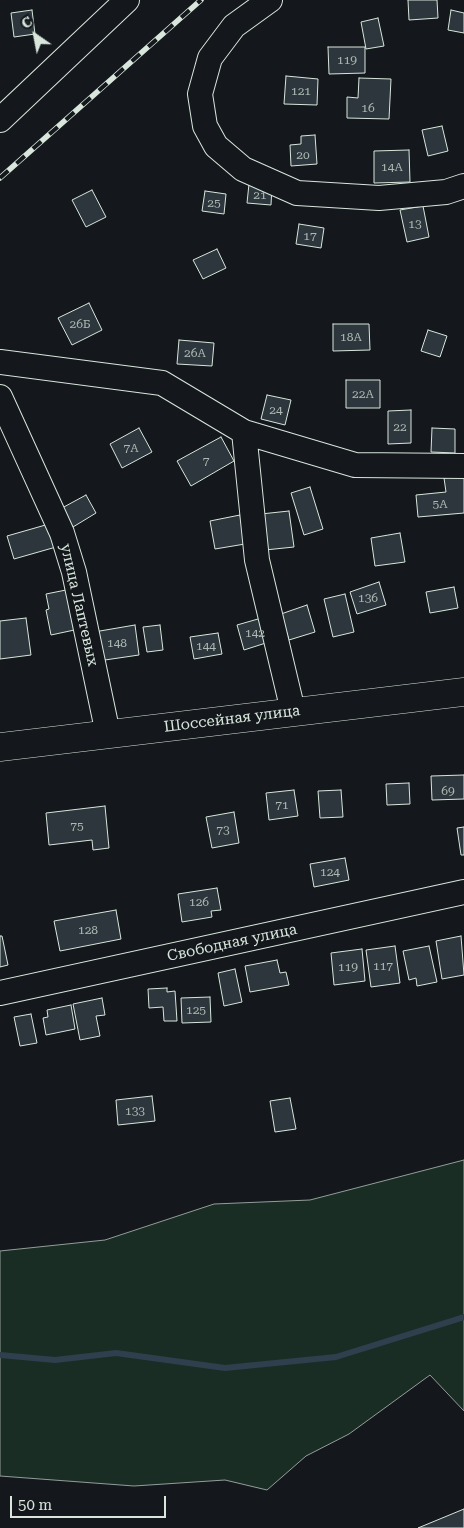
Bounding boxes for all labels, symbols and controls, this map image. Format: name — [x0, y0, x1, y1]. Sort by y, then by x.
north arrow — [10, 10, 60, 60]
text: С — [18, 13, 35, 32]
house number: 119 — [337, 53, 357, 67]
house number: 121 — [291, 84, 311, 98]
house number: 16 — [361, 101, 375, 115]
house number: 20 — [296, 148, 310, 162]
house number: 14А — [381, 160, 403, 174]
house number: 21 — [253, 188, 267, 202]
house number: 25 — [207, 196, 221, 210]
house number: 13 — [408, 217, 422, 231]
house number: 17 — [303, 229, 317, 243]
house number: 26Б — [69, 317, 91, 331]
house number: 18А — [340, 330, 362, 344]
house number: 26А — [184, 346, 206, 360]
house number: 22А — [352, 387, 374, 401]
house number: 24 — [269, 403, 283, 417]
house number: 22 — [393, 420, 407, 434]
house number: 7А — [123, 441, 139, 455]
house number: 7 — [203, 454, 209, 468]
house number: 5А — [432, 497, 448, 511]
street label: улица Лаптевых — [56, 542, 102, 668]
house number: 136 — [358, 591, 378, 605]
house number: 142 — [245, 626, 265, 640]
house number: 148 — [107, 636, 127, 650]
house number: 144 — [196, 639, 216, 653]
street label: Шоссейная улица — [163, 702, 301, 736]
house number: 69 — [441, 784, 455, 798]
house number: 71 — [275, 798, 289, 812]
house number: 75 — [70, 819, 84, 833]
house number: 73 — [216, 823, 230, 837]
house number: 124 — [320, 865, 340, 879]
house number: 126 — [189, 895, 209, 909]
street label: Свободная улица — [165, 920, 299, 966]
house number: 128 — [78, 923, 98, 937]
house number: 117 — [373, 959, 393, 973]
house number: 119 — [338, 960, 358, 974]
house number: 125 — [186, 1003, 206, 1017]
house number: 133 — [125, 1104, 145, 1118]
scale bar — [12, 1486, 169, 1518]
text: 50 m — [18, 1496, 52, 1514]

